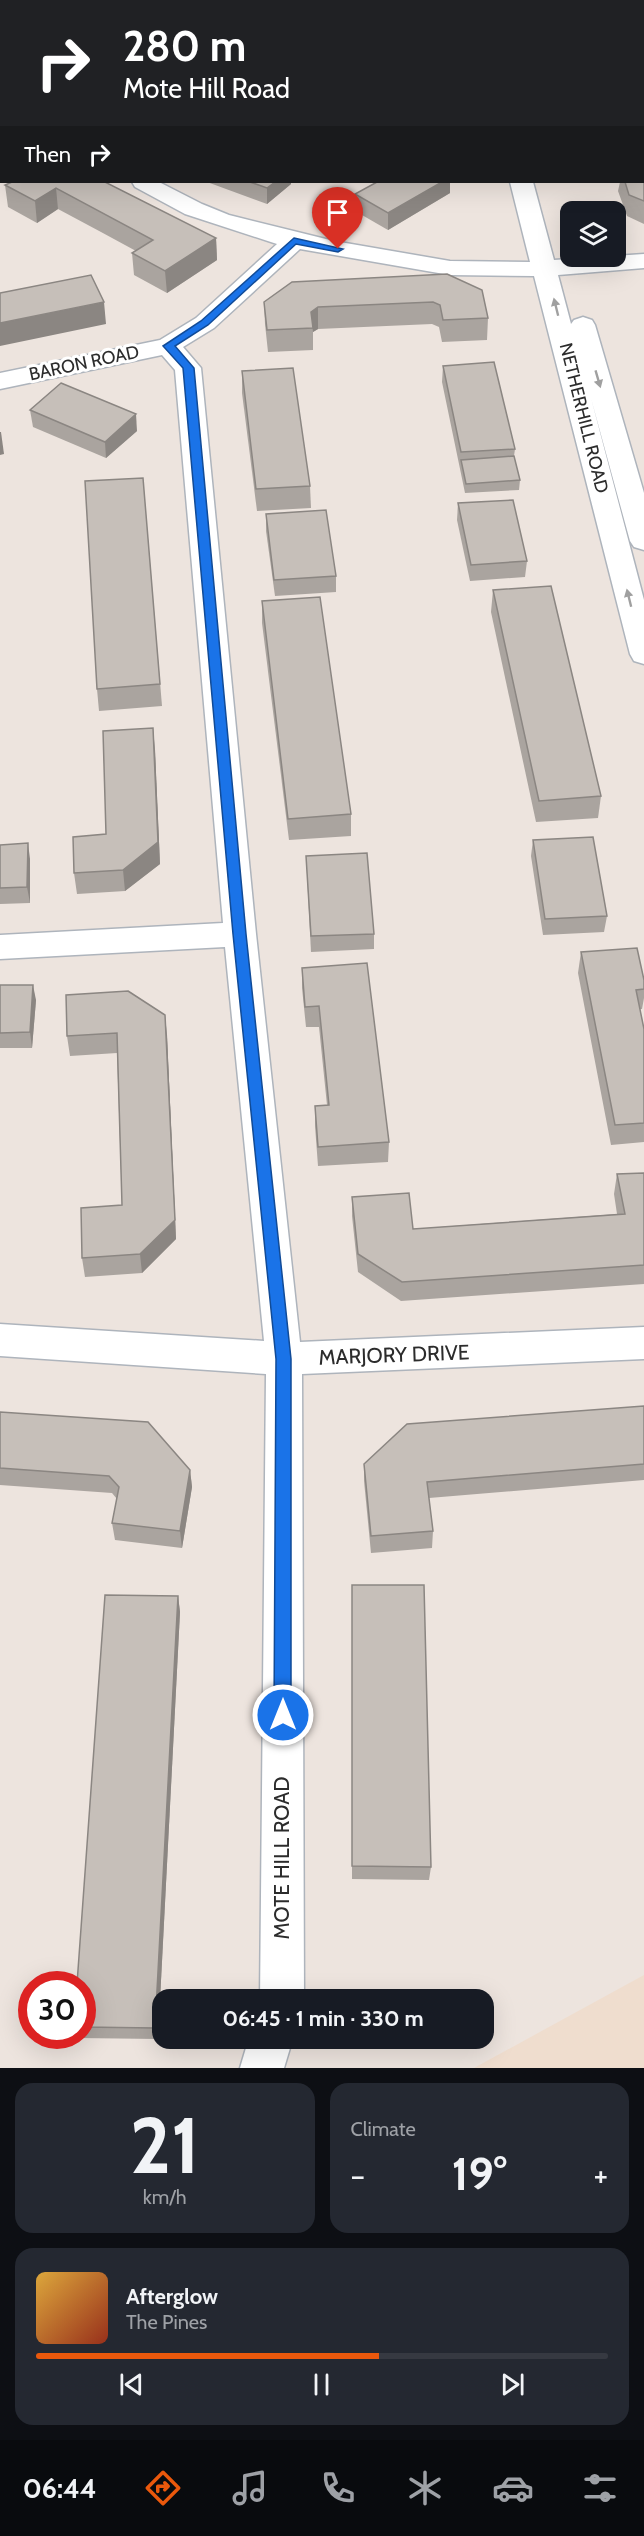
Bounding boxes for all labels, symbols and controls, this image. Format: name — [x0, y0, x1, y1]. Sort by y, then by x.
text: 280 m — [123, 20, 246, 72]
icon: right — [24, 24, 102, 102]
text: Mote Hill Road — [123, 72, 290, 105]
icon: right — [83, 138, 116, 171]
text: Then — [24, 141, 71, 168]
pin — [312, 187, 363, 249]
icon: arrive — [321, 196, 354, 229]
map controls — [560, 201, 626, 267]
button: layers — [560, 201, 626, 267]
one-way arrow — [550, 298, 560, 316]
street label: BARON ROAD — [27, 341, 141, 385]
street label: NETHERHILL ROAD — [555, 341, 613, 495]
one-way arrow — [594, 370, 603, 388]
one-way arrow — [624, 589, 634, 607]
street label: MARJORY DRIVE — [318, 1339, 470, 1370]
position arrow — [251, 1683, 315, 1747]
street label: MOTE HILL ROAD — [269, 1777, 294, 1939]
speed limit sign: 30 — [18, 1971, 96, 2049]
text: 06:45 · 1 min · 330 m — [222, 2005, 424, 2032]
text: 21 — [130, 2098, 200, 2193]
text: Climate — [351, 2117, 416, 2141]
text: 19° — [452, 2147, 507, 2201]
text: − — [351, 2155, 365, 2195]
text: + — [593, 2155, 608, 2195]
text: km/h — [143, 2185, 187, 2209]
text: Afterglow — [126, 2283, 218, 2310]
text: The Pines — [126, 2310, 207, 2334]
icon: previous — [115, 2368, 148, 2401]
icon: pause — [305, 2368, 338, 2401]
icon: next — [496, 2368, 529, 2401]
icon: directions — [142, 2467, 184, 2509]
icon: music — [229, 2467, 271, 2509]
icon: phone — [317, 2467, 359, 2509]
icon: climate — [404, 2467, 446, 2509]
icon: car — [492, 2467, 534, 2509]
icon: filters — [579, 2467, 621, 2509]
text: 06:44 — [23, 2472, 96, 2505]

